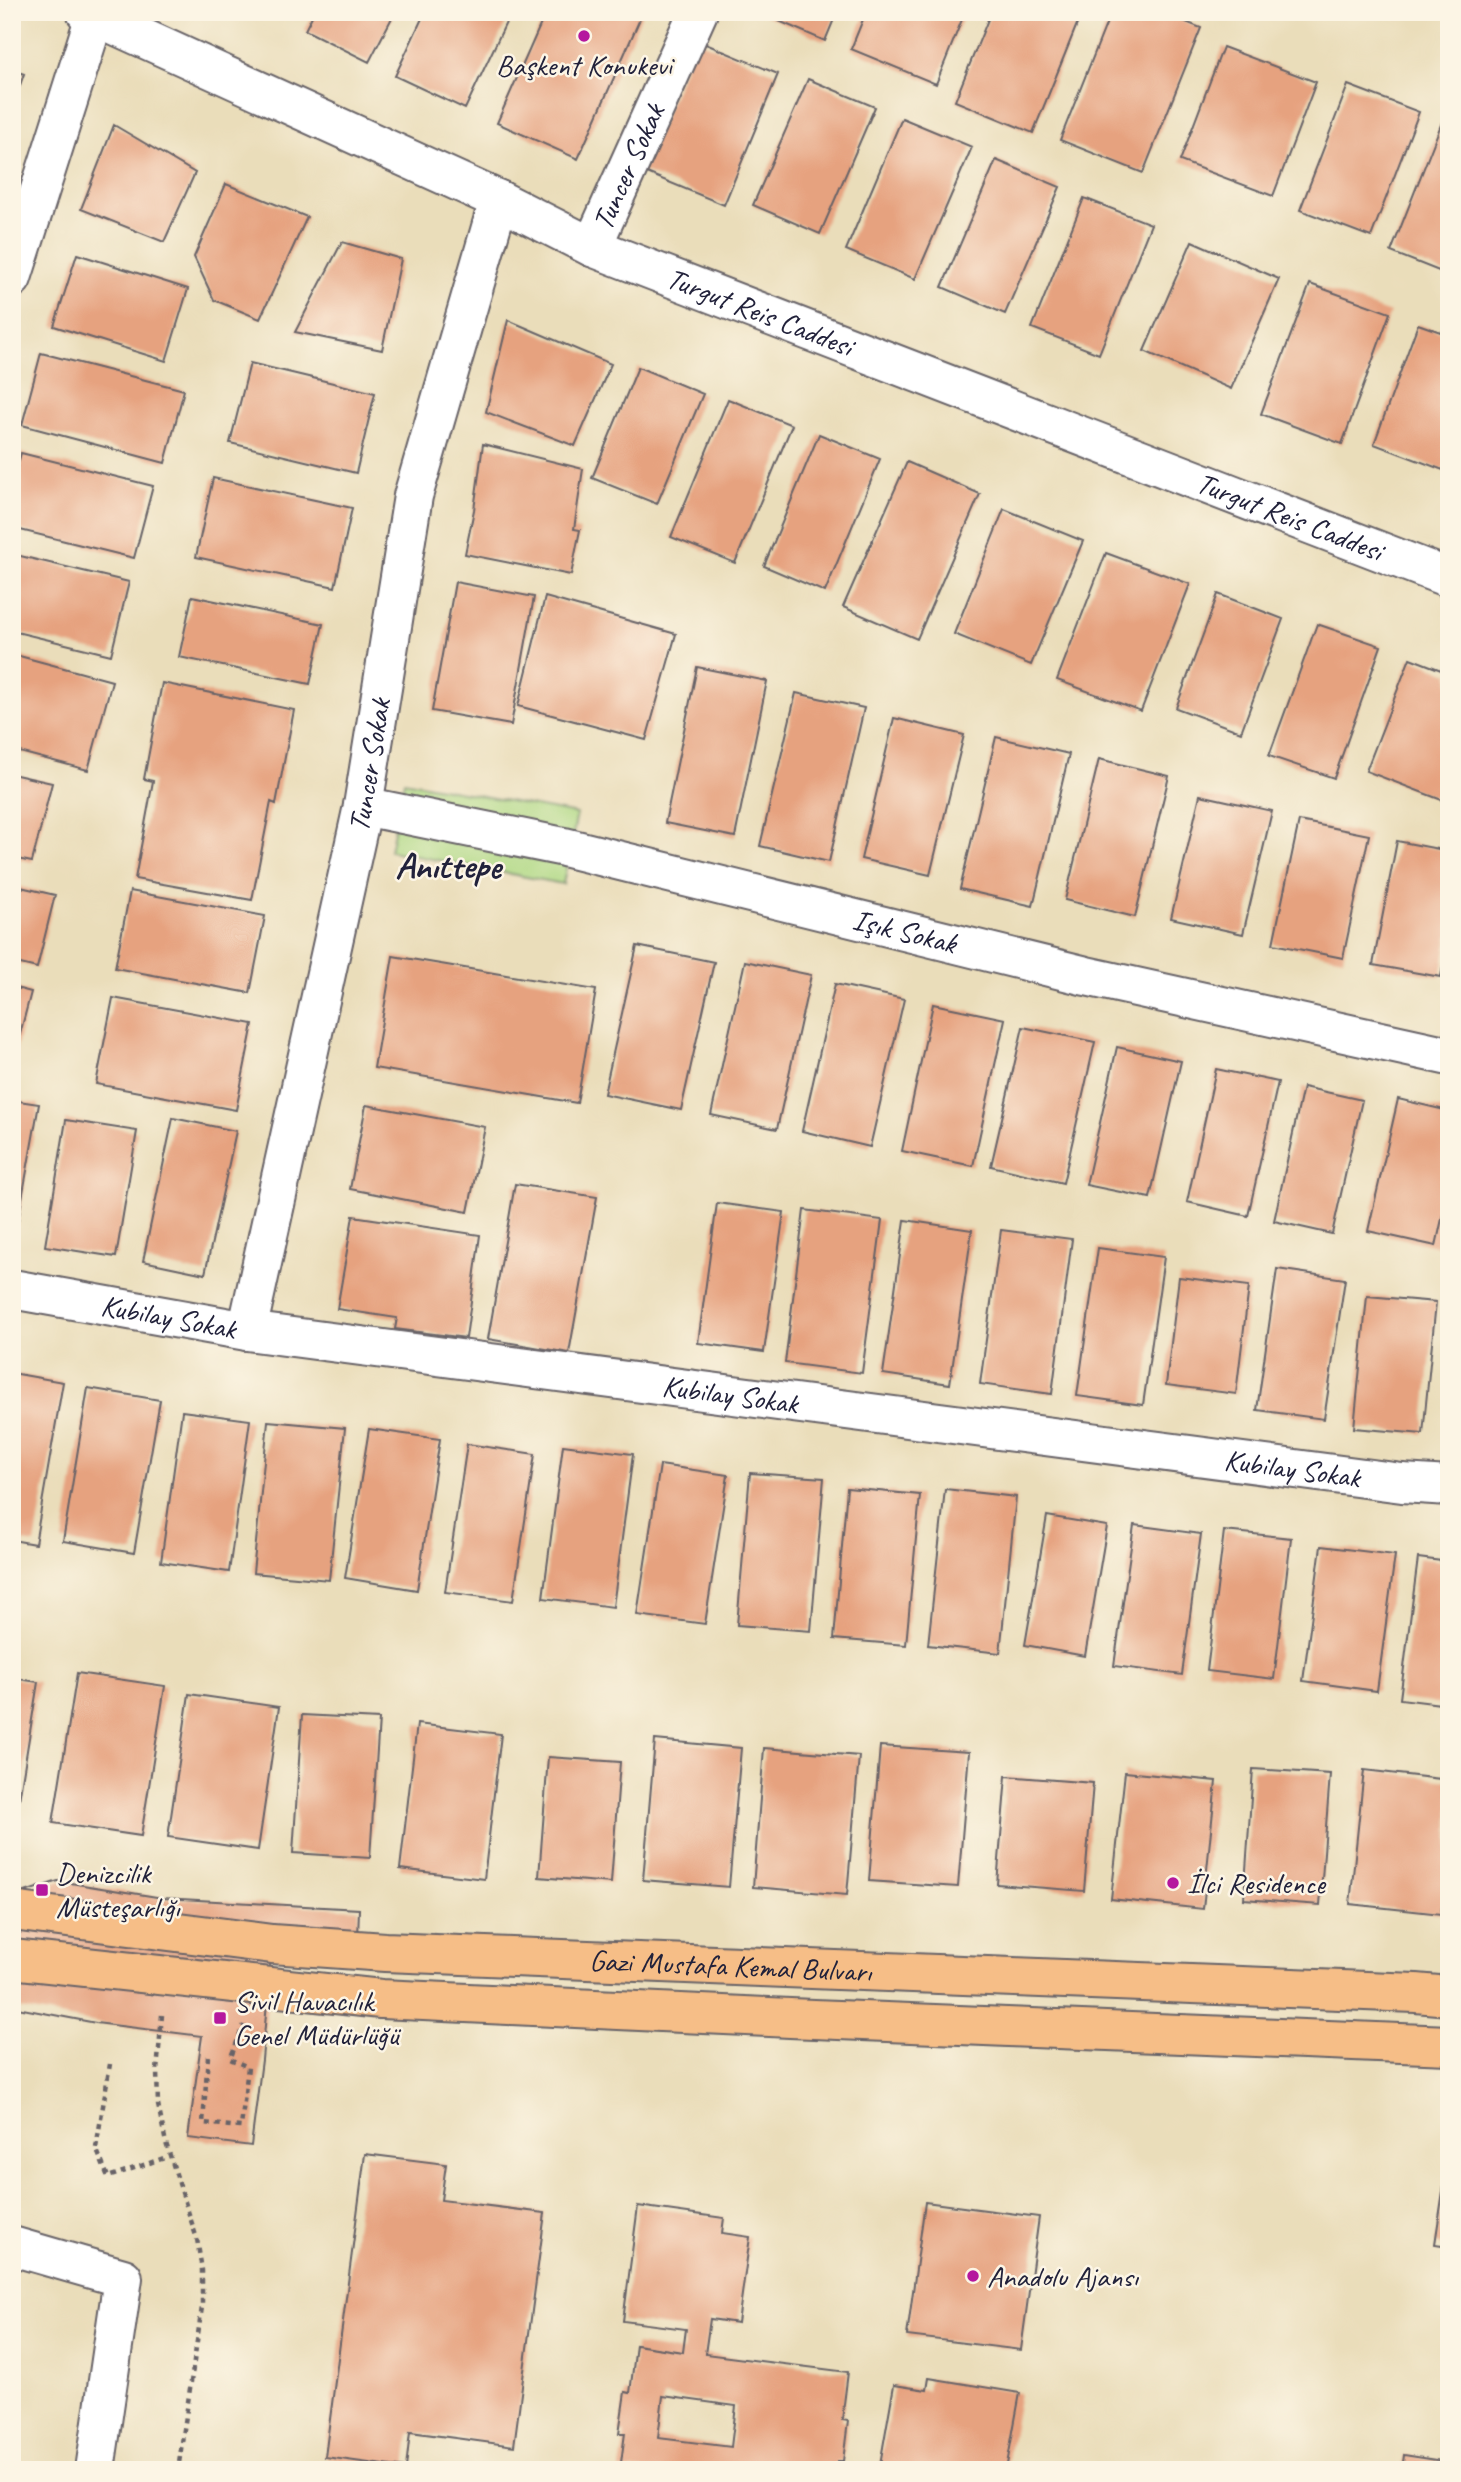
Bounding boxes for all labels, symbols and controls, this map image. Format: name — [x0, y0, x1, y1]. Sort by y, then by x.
marker: Başkent Konukevi — [576, 28, 592, 44]
place label: Başkent Konukevi — [496, 46, 675, 84]
street label: Tuncer Sokak — [583, 96, 674, 236]
street label: Turgut Reis Caddesi — [662, 259, 861, 366]
street label: Turgut Reis Caddesi — [1191, 463, 1391, 571]
street label: Tuncer Sokak — [339, 694, 399, 835]
district label: Anıttepe — [395, 842, 503, 889]
street label: Işık Sokak — [849, 900, 962, 963]
street label: Kubilay Sokak — [98, 1286, 241, 1348]
street label: Kubilay Sokak — [660, 1367, 802, 1423]
street label: Kubilay Sokak — [1222, 1441, 1364, 1497]
place label: Denizcilik Müsteşarlığı — [56, 1854, 181, 1926]
place label: İlci Residence — [1187, 1864, 1327, 1902]
marker: İlci Residence — [1165, 1875, 1181, 1891]
marker: Denizcilik Müsteşarlığı — [34, 1882, 50, 1898]
street label: Gazi Mustafa Kemal Bulvarı — [589, 1941, 874, 1990]
place label: Sivil Havacılık Genel Müdürlüğü — [234, 1982, 402, 2054]
marker: Sivil Havacılık Genel Müdürlüğü — [212, 2010, 228, 2026]
place label: Anadolu Ajansı — [987, 2257, 1139, 2295]
marker: Anadolu Ajansı — [965, 2268, 981, 2284]

